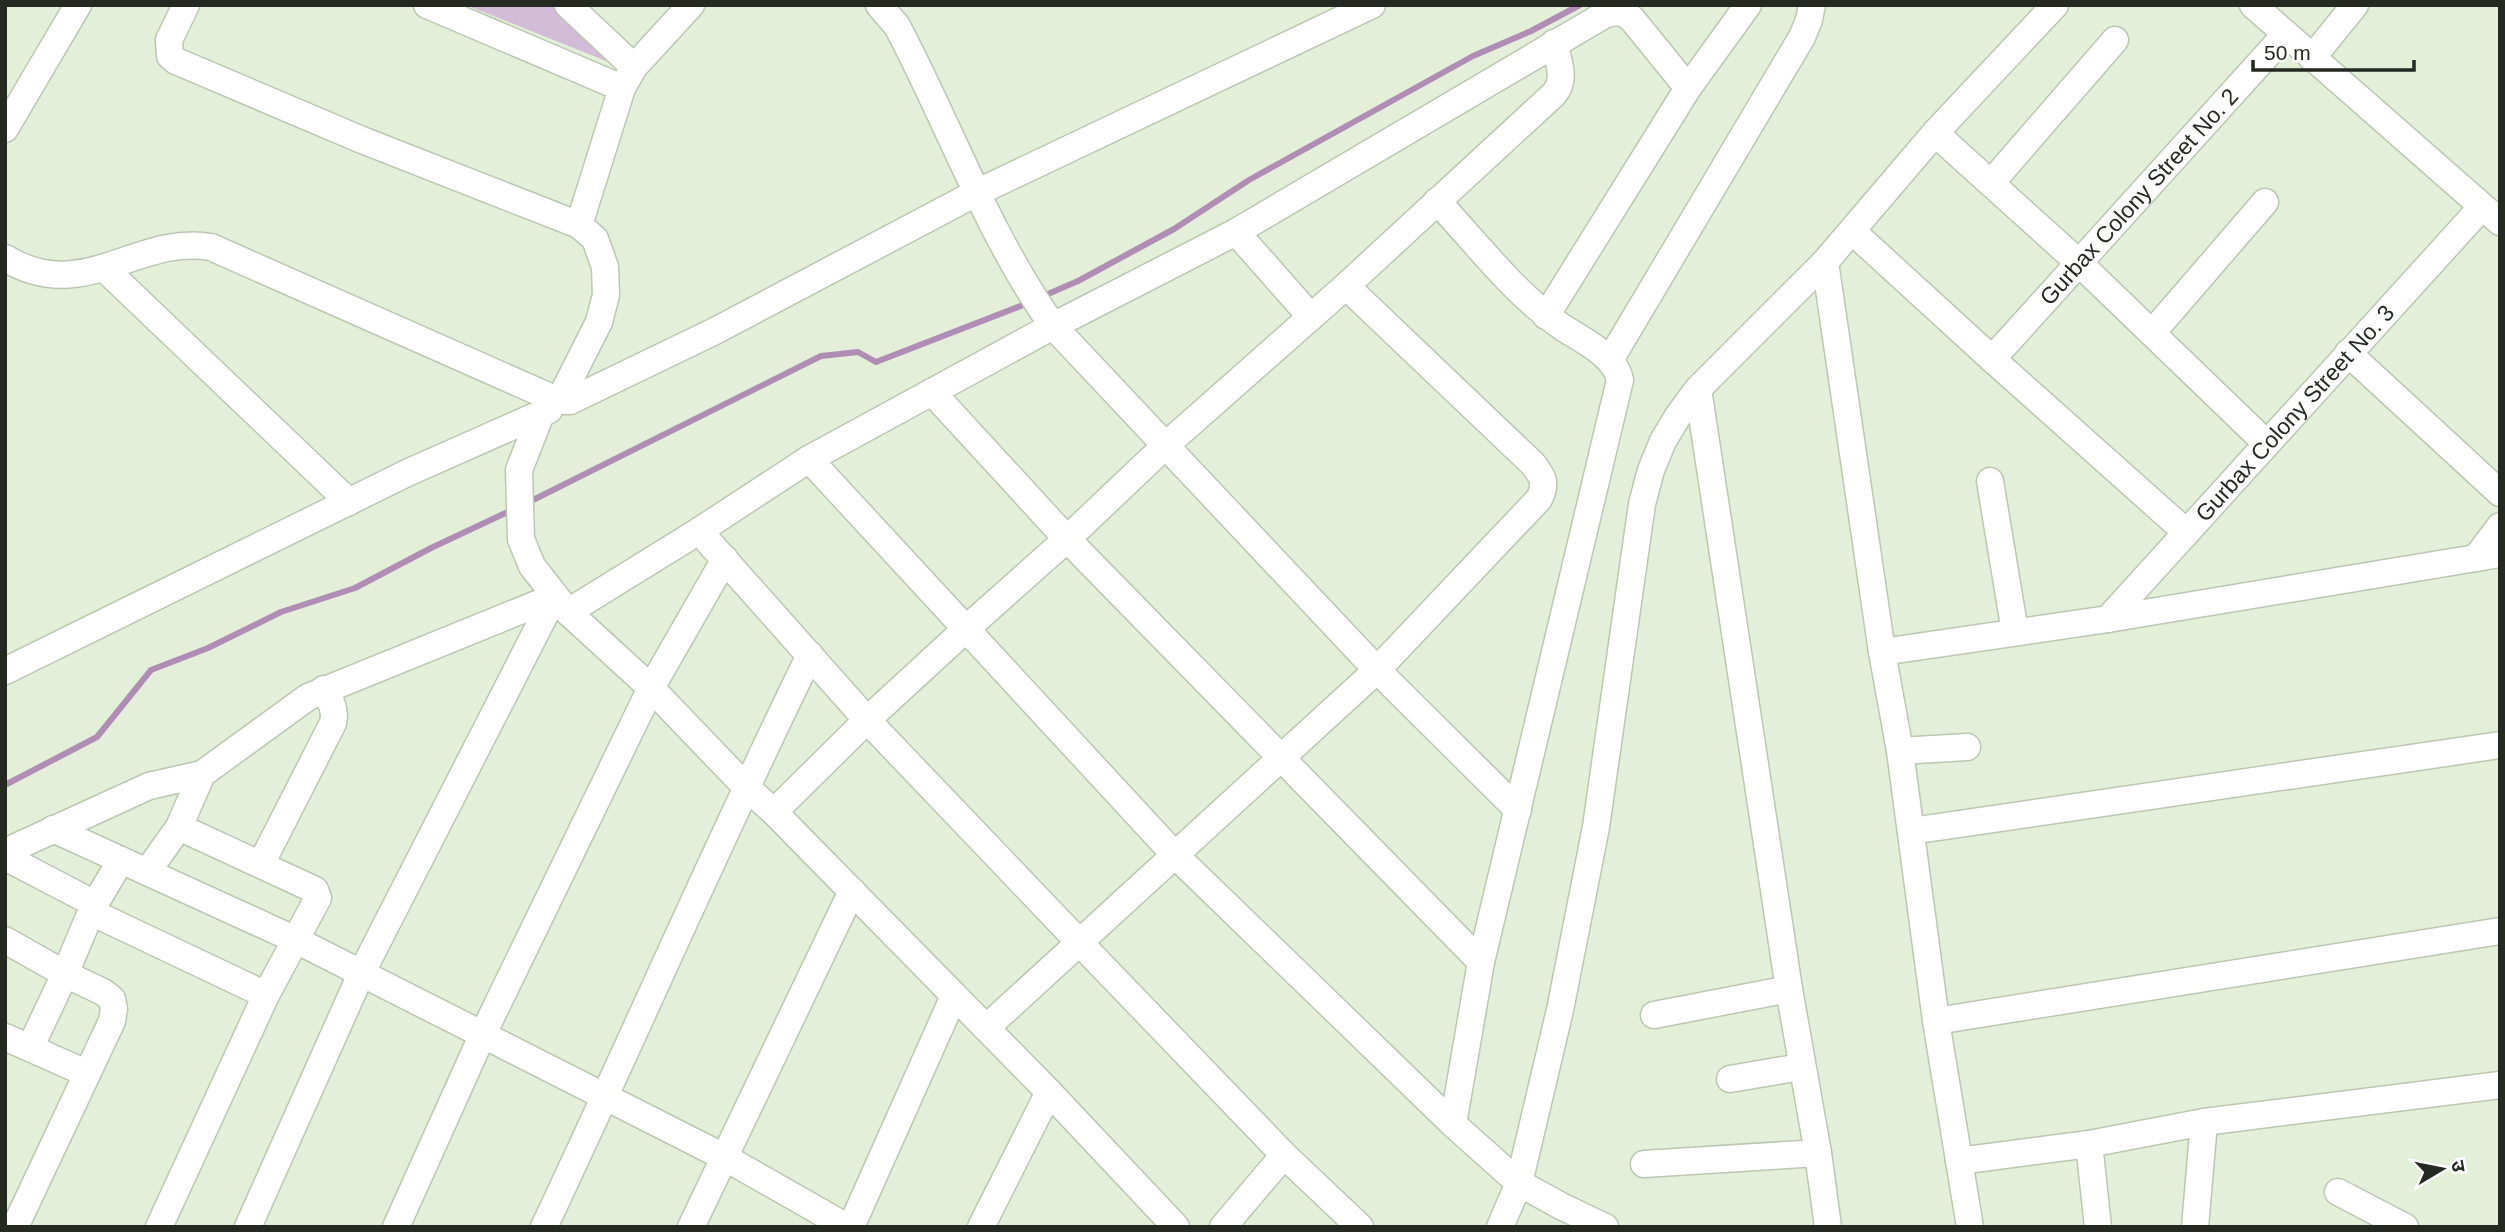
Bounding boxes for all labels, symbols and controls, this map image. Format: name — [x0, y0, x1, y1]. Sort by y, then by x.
scale bar — [2253, 28, 2414, 72]
text: 50 m — [2264, 41, 2311, 64]
street label: Gurbax Colony Street No. 2 — [2034, 83, 2243, 310]
street label: Gurbax Colony Street No. 3 — [2190, 300, 2399, 527]
north arrow — [2407, 1134, 2477, 1204]
text: उ — [2447, 1159, 2470, 1174]

